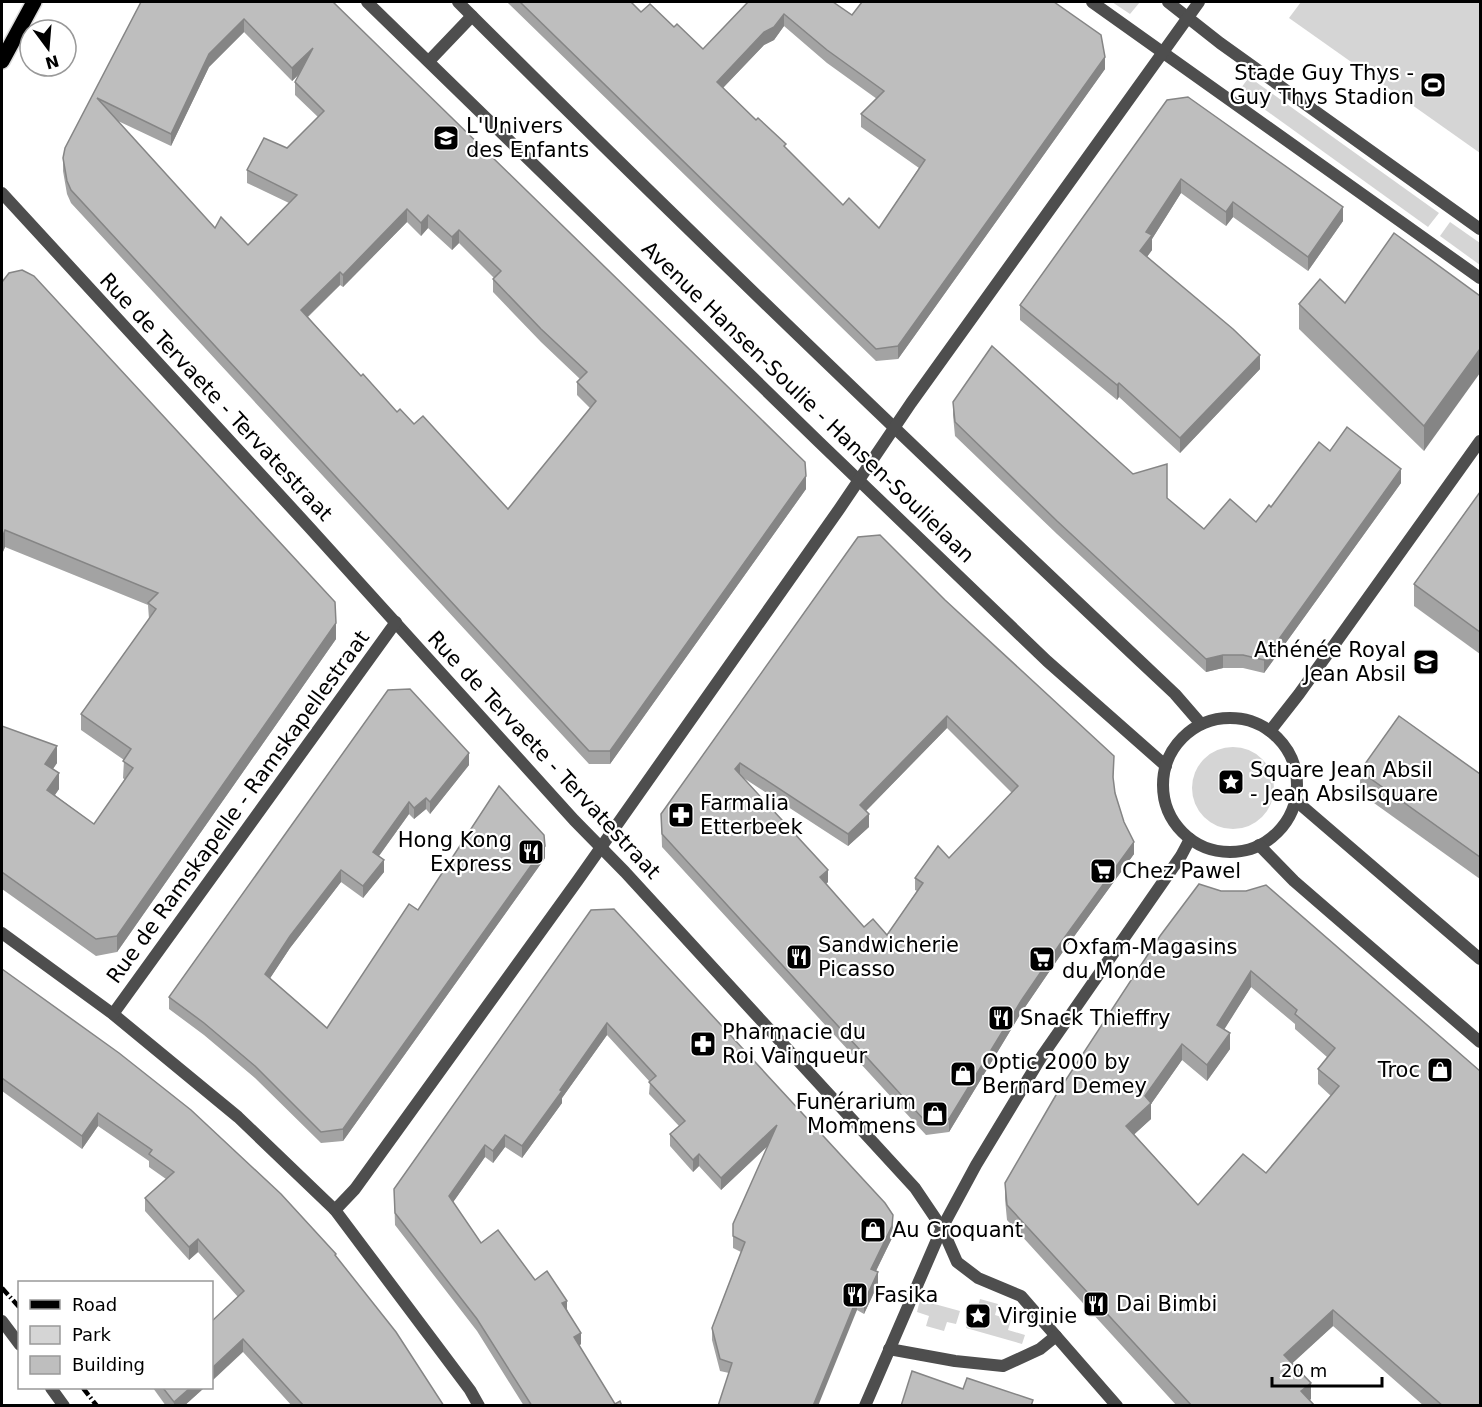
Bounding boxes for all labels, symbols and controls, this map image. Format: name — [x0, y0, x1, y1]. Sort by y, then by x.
north arrow — [18, 18, 78, 78]
text: N — [43, 51, 61, 73]
place label: Stade Guy Thys - Guy Thys Stadion — [1229, 61, 1414, 109]
sports icon: Stade Guy Thys - Guy Thys Stadion — [1418, 70, 1448, 100]
place label: L'Univers des Enfants — [466, 114, 589, 162]
school or university icon: L'Univers des Enfants — [431, 123, 461, 153]
street label: Avenue Hansen-Soulie - Hansen-Soulielaan — [637, 236, 979, 568]
street label: Rue de Tervaete - Tervatestraat — [95, 268, 337, 526]
street label: Rue de Ramskapelle - Ramskapellestraat — [102, 626, 374, 988]
street label: Rue de Tervaete - Tervatestraat — [423, 626, 665, 884]
place label: Athénée Royal Jean Absil — [1254, 638, 1406, 686]
school or university icon: Athénée Royal Jean Absil — [1411, 647, 1441, 677]
place label: Square Jean Absil - Jean Absilsquare — [1250, 758, 1438, 806]
place icon: Square Jean Absil - Jean Absilsquare — [1216, 767, 1246, 797]
place label: Farmalia Etterbeek — [700, 791, 803, 839]
pharmacy icon: Farmalia Etterbeek — [666, 800, 696, 830]
place label: Hong Kong Express — [398, 828, 512, 876]
restaurant icon: Hong Kong Express — [516, 837, 546, 867]
supermarket icon: Chez Pawel — [1088, 856, 1118, 886]
place label: Chez Pawel — [1122, 859, 1241, 883]
place label: Sandwicherie Picasso — [818, 933, 959, 981]
place label: Oxfam-Magasins du Monde — [1062, 935, 1237, 983]
restaurant icon: Sandwicherie Picasso — [784, 942, 814, 972]
supermarket icon: Oxfam-Magasins du Monde — [1027, 944, 1057, 974]
restaurant icon: Snack Thieffry — [986, 1003, 1016, 1033]
place label: Snack Thieffry — [1020, 1006, 1170, 1030]
place label: Pharmacie du Roi Vainqueur — [722, 1020, 868, 1068]
pharmacy icon: Pharmacie du Roi Vainqueur — [688, 1029, 718, 1059]
place label: Optic 2000 by Bernard Demey — [982, 1050, 1147, 1098]
shop icon: Troc — [1425, 1055, 1455, 1085]
place label: Troc — [1377, 1058, 1420, 1082]
shop icon: Optic 2000 by Bernard Demey — [948, 1059, 978, 1089]
place label: Funérarium Mommens — [796, 1090, 916, 1138]
shop icon: Funérarium Mommens — [920, 1099, 950, 1129]
shop icon: Au Croquant — [858, 1215, 888, 1245]
place label: Au Croquant — [892, 1218, 1023, 1242]
restaurant icon: Fasika — [840, 1280, 870, 1310]
legend — [18, 1281, 213, 1389]
place label: Fasika — [874, 1283, 938, 1307]
restaurant icon: Dai Bimbi — [1081, 1289, 1111, 1319]
place label: Dai Bimbi — [1116, 1292, 1217, 1316]
text: Road — [72, 1294, 117, 1315]
place icon: Virginie — [963, 1301, 993, 1331]
place label: Virginie — [998, 1304, 1077, 1328]
text: Park — [72, 1324, 111, 1345]
scale bar — [1272, 1350, 1382, 1388]
text: Building — [72, 1354, 145, 1375]
text: 20 m — [1281, 1360, 1327, 1381]

